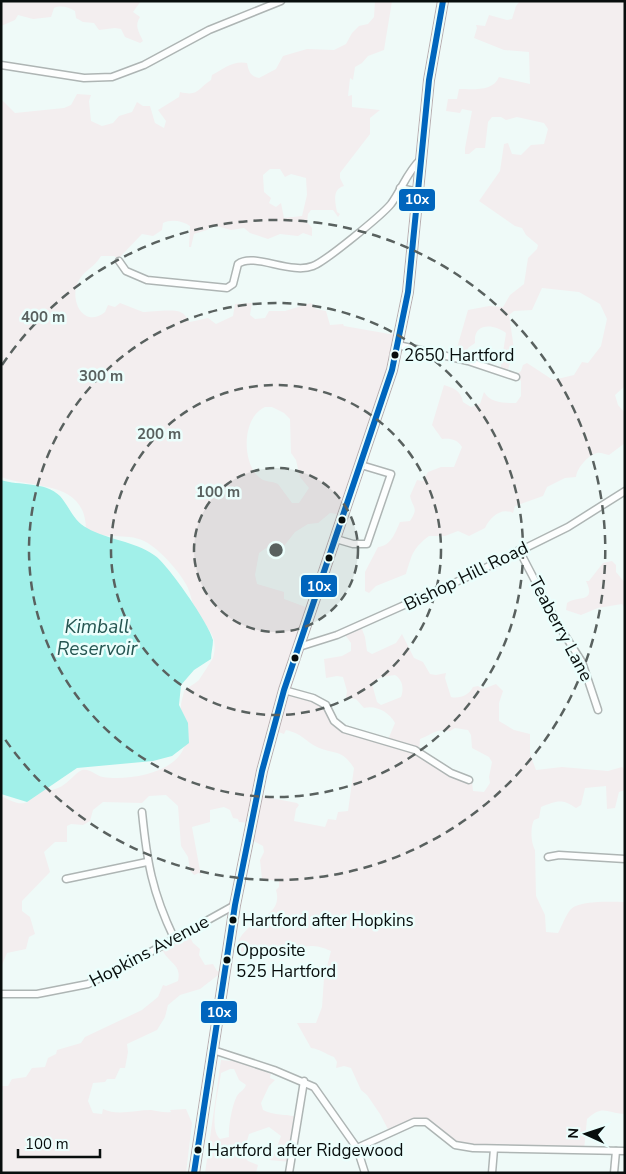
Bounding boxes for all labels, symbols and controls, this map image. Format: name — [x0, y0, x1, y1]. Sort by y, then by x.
line badge: 10x — [398, 188, 436, 212]
text: 10x — [405, 190, 430, 209]
text: 400 m — [21, 307, 65, 327]
place label: 2650 Hartford — [404, 344, 514, 367]
marker: 2650 Hartford — [390, 350, 400, 360]
text: 300 m — [79, 366, 123, 386]
text: 200 m — [137, 424, 181, 444]
text: 100 m — [196, 482, 240, 502]
unlabelled marker — [337, 515, 347, 525]
street label: Bishop Hill Road — [400, 536, 532, 616]
centre of rings — [267, 541, 285, 559]
unlabelled marker — [324, 553, 334, 563]
street label: Teaberry Lane — [523, 573, 599, 685]
line badge: 10x — [300, 574, 338, 598]
text: 10x — [307, 577, 332, 596]
water label: Kimball Reservoir — [57, 614, 139, 662]
unlabelled marker — [290, 653, 300, 663]
street label: Hopkins Avenue — [85, 909, 213, 993]
place label: Hartford after Hopkins — [242, 909, 414, 932]
marker: Hartford after Hopkins — [228, 915, 238, 925]
place label: Opposite 525 Hartford — [236, 939, 336, 983]
marker: Opposite 525 Hartford — [222, 955, 232, 965]
line badge: 10x — [200, 1000, 238, 1024]
text: 10x — [207, 1003, 232, 1022]
north arrow — [561, 1109, 611, 1159]
scale bar — [18, 1126, 100, 1158]
text: N — [564, 1128, 583, 1139]
text: 100 m — [25, 1134, 69, 1154]
place label: Hartford after Ridgewood — [207, 1139, 403, 1162]
marker: Hartford after Ridgewood — [193, 1145, 203, 1155]

